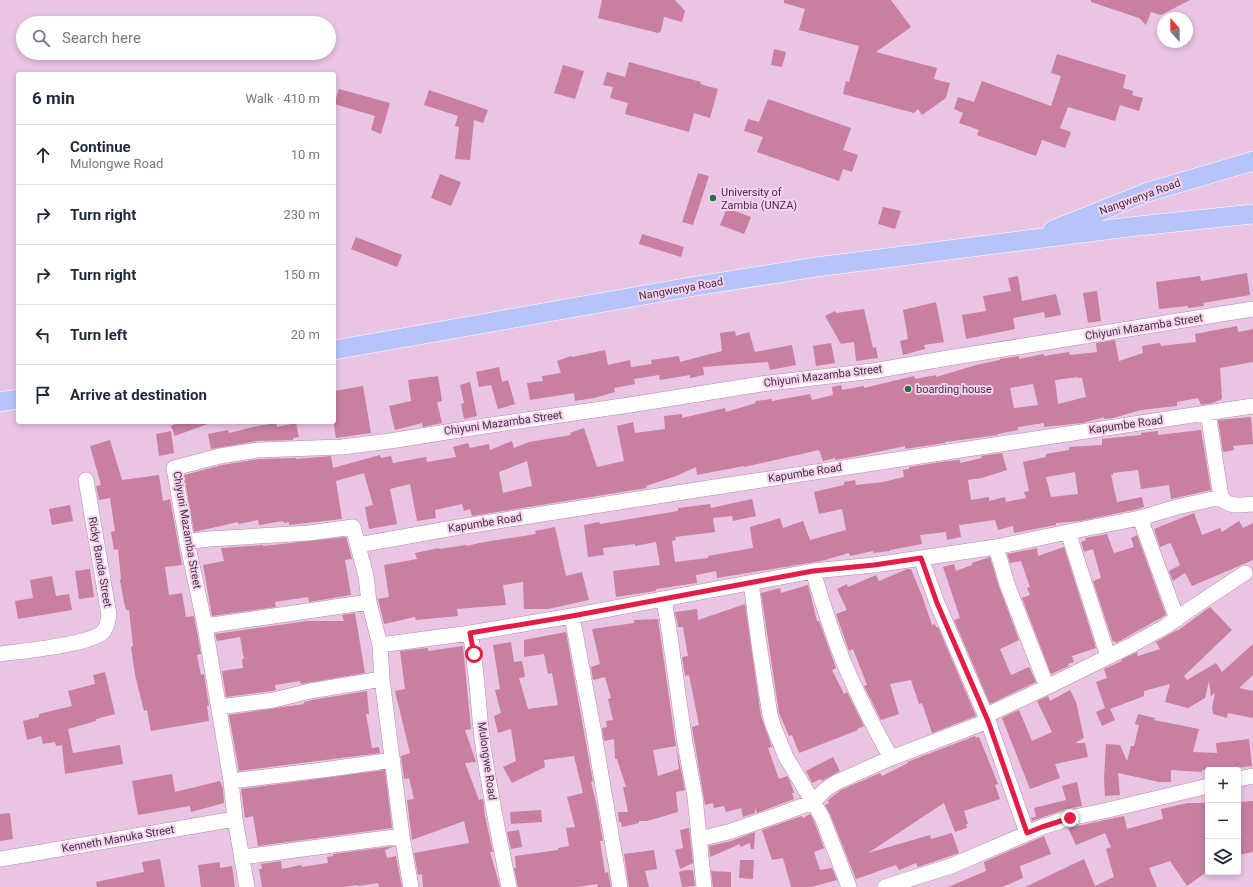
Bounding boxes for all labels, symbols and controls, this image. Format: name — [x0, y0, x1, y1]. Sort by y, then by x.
north arrow — [1157, 12, 1193, 48]
search box — [16, 16, 336, 60]
icon: search — [30, 27, 52, 49]
text: Search here — [62, 29, 141, 47]
text: 6 min — [32, 88, 75, 108]
text: Walk · 410 m — [245, 91, 320, 106]
text: Continue — [70, 138, 131, 156]
icon: ahead — [32, 144, 54, 166]
text: 10 m — [291, 147, 320, 162]
text: Mulongwe Road — [70, 156, 163, 171]
street label: Nangwenya Road — [1098, 176, 1182, 218]
place label: University of Zambia (UNZA) — [721, 186, 797, 212]
marker: University of Zambia (UNZA) — [708, 193, 718, 203]
icon: right — [32, 204, 54, 226]
text: Turn right — [70, 206, 136, 224]
text: 230 m — [283, 207, 320, 222]
icon: right — [32, 264, 54, 286]
text: Turn right — [70, 266, 136, 284]
text: 150 m — [283, 267, 320, 282]
street label: Nangwenya Road — [638, 275, 724, 303]
street label: Chiyuni Mazamba Street — [1084, 311, 1204, 343]
icon: left — [32, 324, 54, 346]
text: Turn left — [70, 326, 127, 344]
text: 20 m — [291, 327, 320, 342]
street label: Chiyuni Mazamba Street — [763, 362, 883, 390]
place label: boarding house — [916, 383, 992, 396]
icon: arrive — [32, 384, 54, 406]
marker: boarding house — [903, 384, 913, 394]
text: Arrive at destination — [70, 386, 207, 404]
street label: Chiyuni Mazamba Street — [443, 408, 563, 438]
street label: Kapumbe Road — [1088, 413, 1164, 437]
street label: Kapumbe Road — [767, 461, 843, 485]
street label: Chiyuni Mazamba Street — [170, 470, 204, 590]
street label: Kapumbe Road — [447, 511, 523, 535]
street label: Ricky Banda Street — [86, 516, 114, 609]
route start — [465, 645, 483, 663]
street label: Mulongwe Road — [475, 721, 499, 801]
map controls — [1205, 767, 1241, 875]
button: + — [1205, 767, 1241, 803]
button: − — [1205, 803, 1241, 839]
route end — [1061, 809, 1079, 827]
street label: Kenneth Manuka Street — [61, 823, 176, 855]
button: layers — [1205, 839, 1241, 875]

